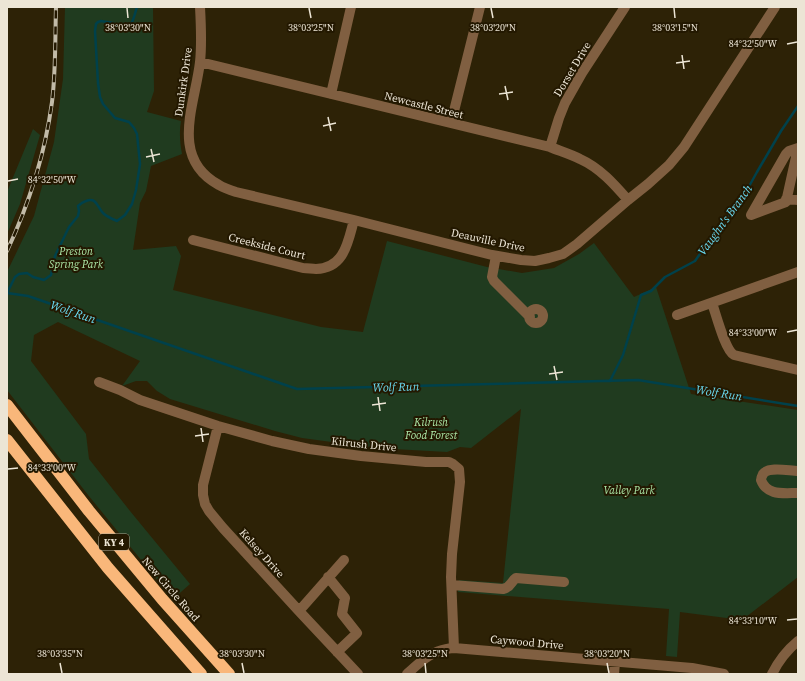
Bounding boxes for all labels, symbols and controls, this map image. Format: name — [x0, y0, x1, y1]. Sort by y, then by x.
text: 38°03'30"N — [105, 21, 151, 34]
text: 38°03'25"N — [288, 21, 334, 34]
text: 38°03'20"N — [470, 21, 516, 34]
text: 38°03'15"N — [652, 21, 698, 34]
text: 84°32'50"W — [729, 37, 778, 50]
street label: Dorset Drive — [550, 39, 595, 99]
street label: Dunkirk Drive — [171, 46, 196, 118]
street label: Newcastle Street — [383, 88, 465, 123]
text: 84°32'50"W — [28, 173, 77, 186]
water label: Vaughn's Branch — [694, 181, 756, 258]
street label: Deauville Drive — [450, 225, 527, 256]
street label: Creekside Court — [227, 230, 307, 263]
park label: Preston Spring Park — [49, 244, 104, 272]
water label: Wolf Run — [48, 297, 98, 327]
text: 84°33'00"W — [729, 326, 778, 339]
water label: Wolf Run — [372, 378, 420, 396]
water label: Wolf Run — [695, 381, 744, 405]
park label: Kilrush Food Forest — [404, 415, 457, 443]
street label: Kilrush Drive — [331, 434, 398, 455]
text: 84°33'00"W — [28, 461, 77, 474]
park label: Valley Park — [603, 483, 655, 498]
street label: Kelsey Drive — [236, 526, 288, 581]
road number: KY 4 — [99, 534, 129, 550]
street label: New Circle Road — [138, 554, 203, 625]
text: 84°33'10"W — [729, 614, 778, 627]
street label: Caywood Drive — [490, 632, 565, 653]
text: 38°03'35"N — [37, 647, 83, 660]
text: 38°03'30"N — [219, 647, 265, 660]
text: 38°03'25"N — [402, 647, 448, 660]
text: 38°03'20"N — [584, 647, 630, 660]

